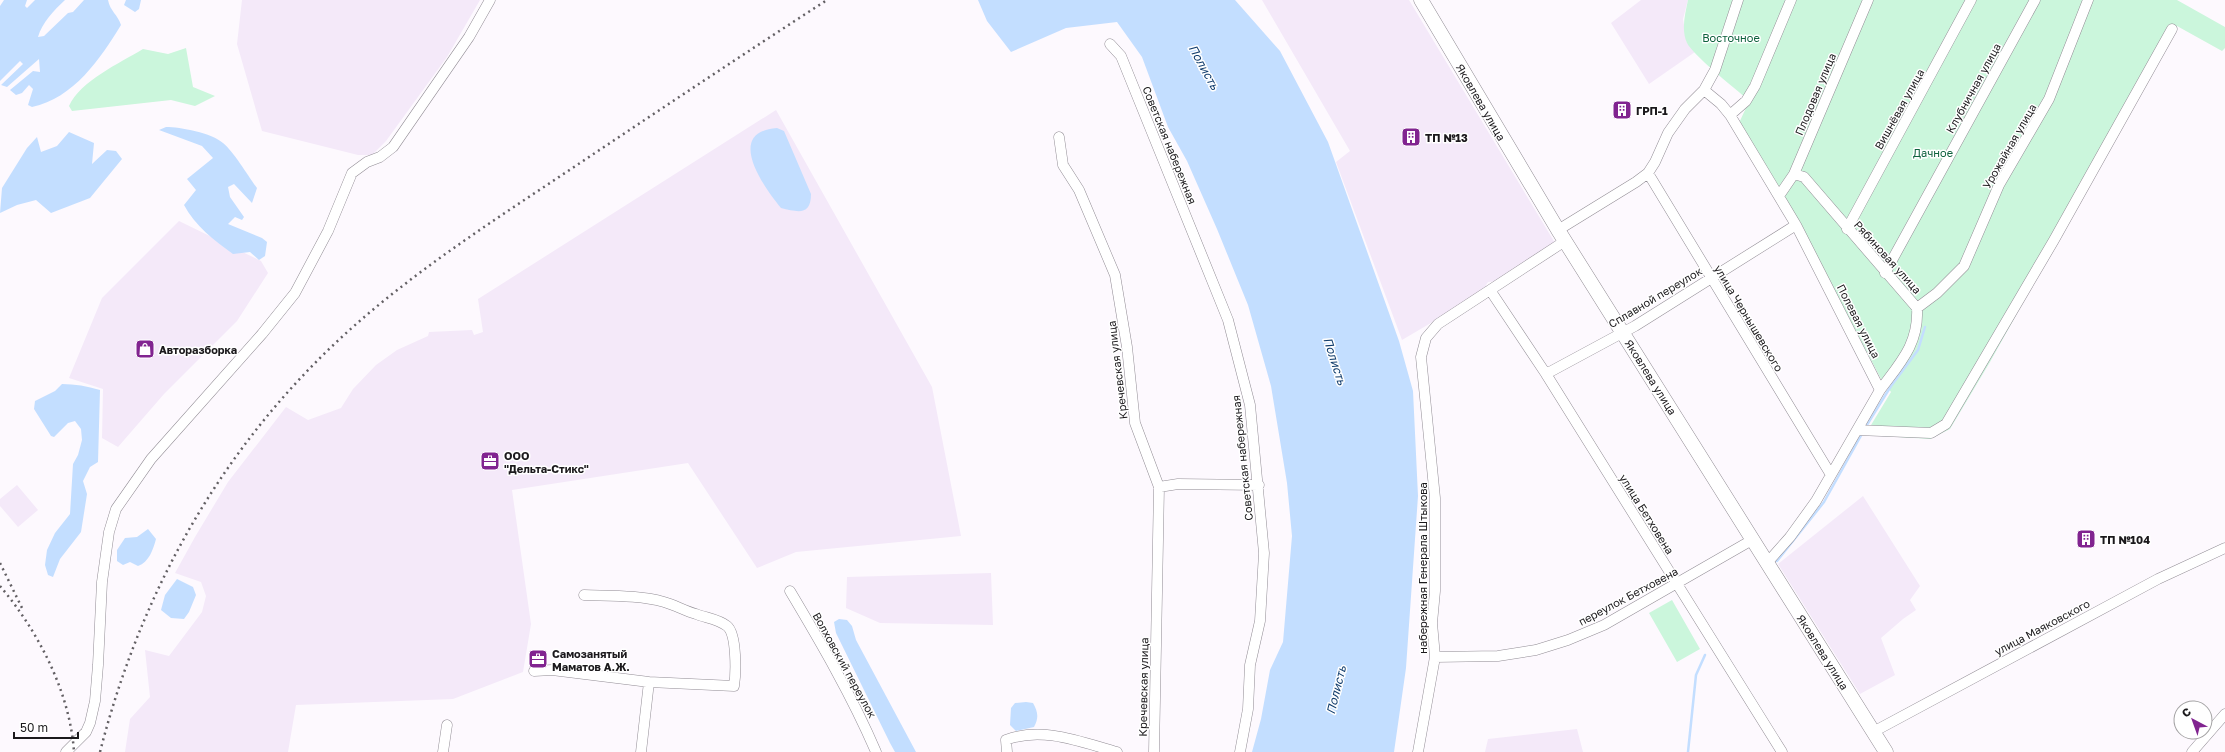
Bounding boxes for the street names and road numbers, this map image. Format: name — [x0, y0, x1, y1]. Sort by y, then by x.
street label: Клубничная улица — [1943, 41, 2003, 135]
street label: Плодовая улица — [1792, 51, 1838, 137]
street label: Яковлева улица — [1454, 61, 1508, 143]
street label: Вишнёвая улица — [1872, 67, 1926, 151]
street label: Советская набережная — [1140, 84, 1200, 206]
street label: Урожайная улица — [1979, 101, 2039, 191]
street label: Рябиновая улица — [1852, 218, 1924, 296]
street label: улица Чернышевского — [1712, 262, 1786, 374]
street label: Сплавной переулок — [1606, 264, 1705, 330]
street label: Полевая улица — [1835, 282, 1883, 360]
street label: Кречевская улица — [1105, 320, 1129, 420]
street label: Яковлева улица — [1623, 337, 1679, 417]
street label: Советская набережная — [1229, 395, 1255, 521]
street label: улица Бетховена — [1617, 472, 1677, 556]
street label: набережная Генерала Штыкова — [1416, 482, 1429, 654]
street label: переулок Бетховена — [1576, 564, 1680, 628]
street label: улица Маяковского — [1992, 596, 2092, 658]
street label: Волховский переулок — [811, 610, 880, 721]
street label: Яковлева улица — [1795, 612, 1851, 692]
street label: Кречевская улица — [1136, 637, 1150, 737]

